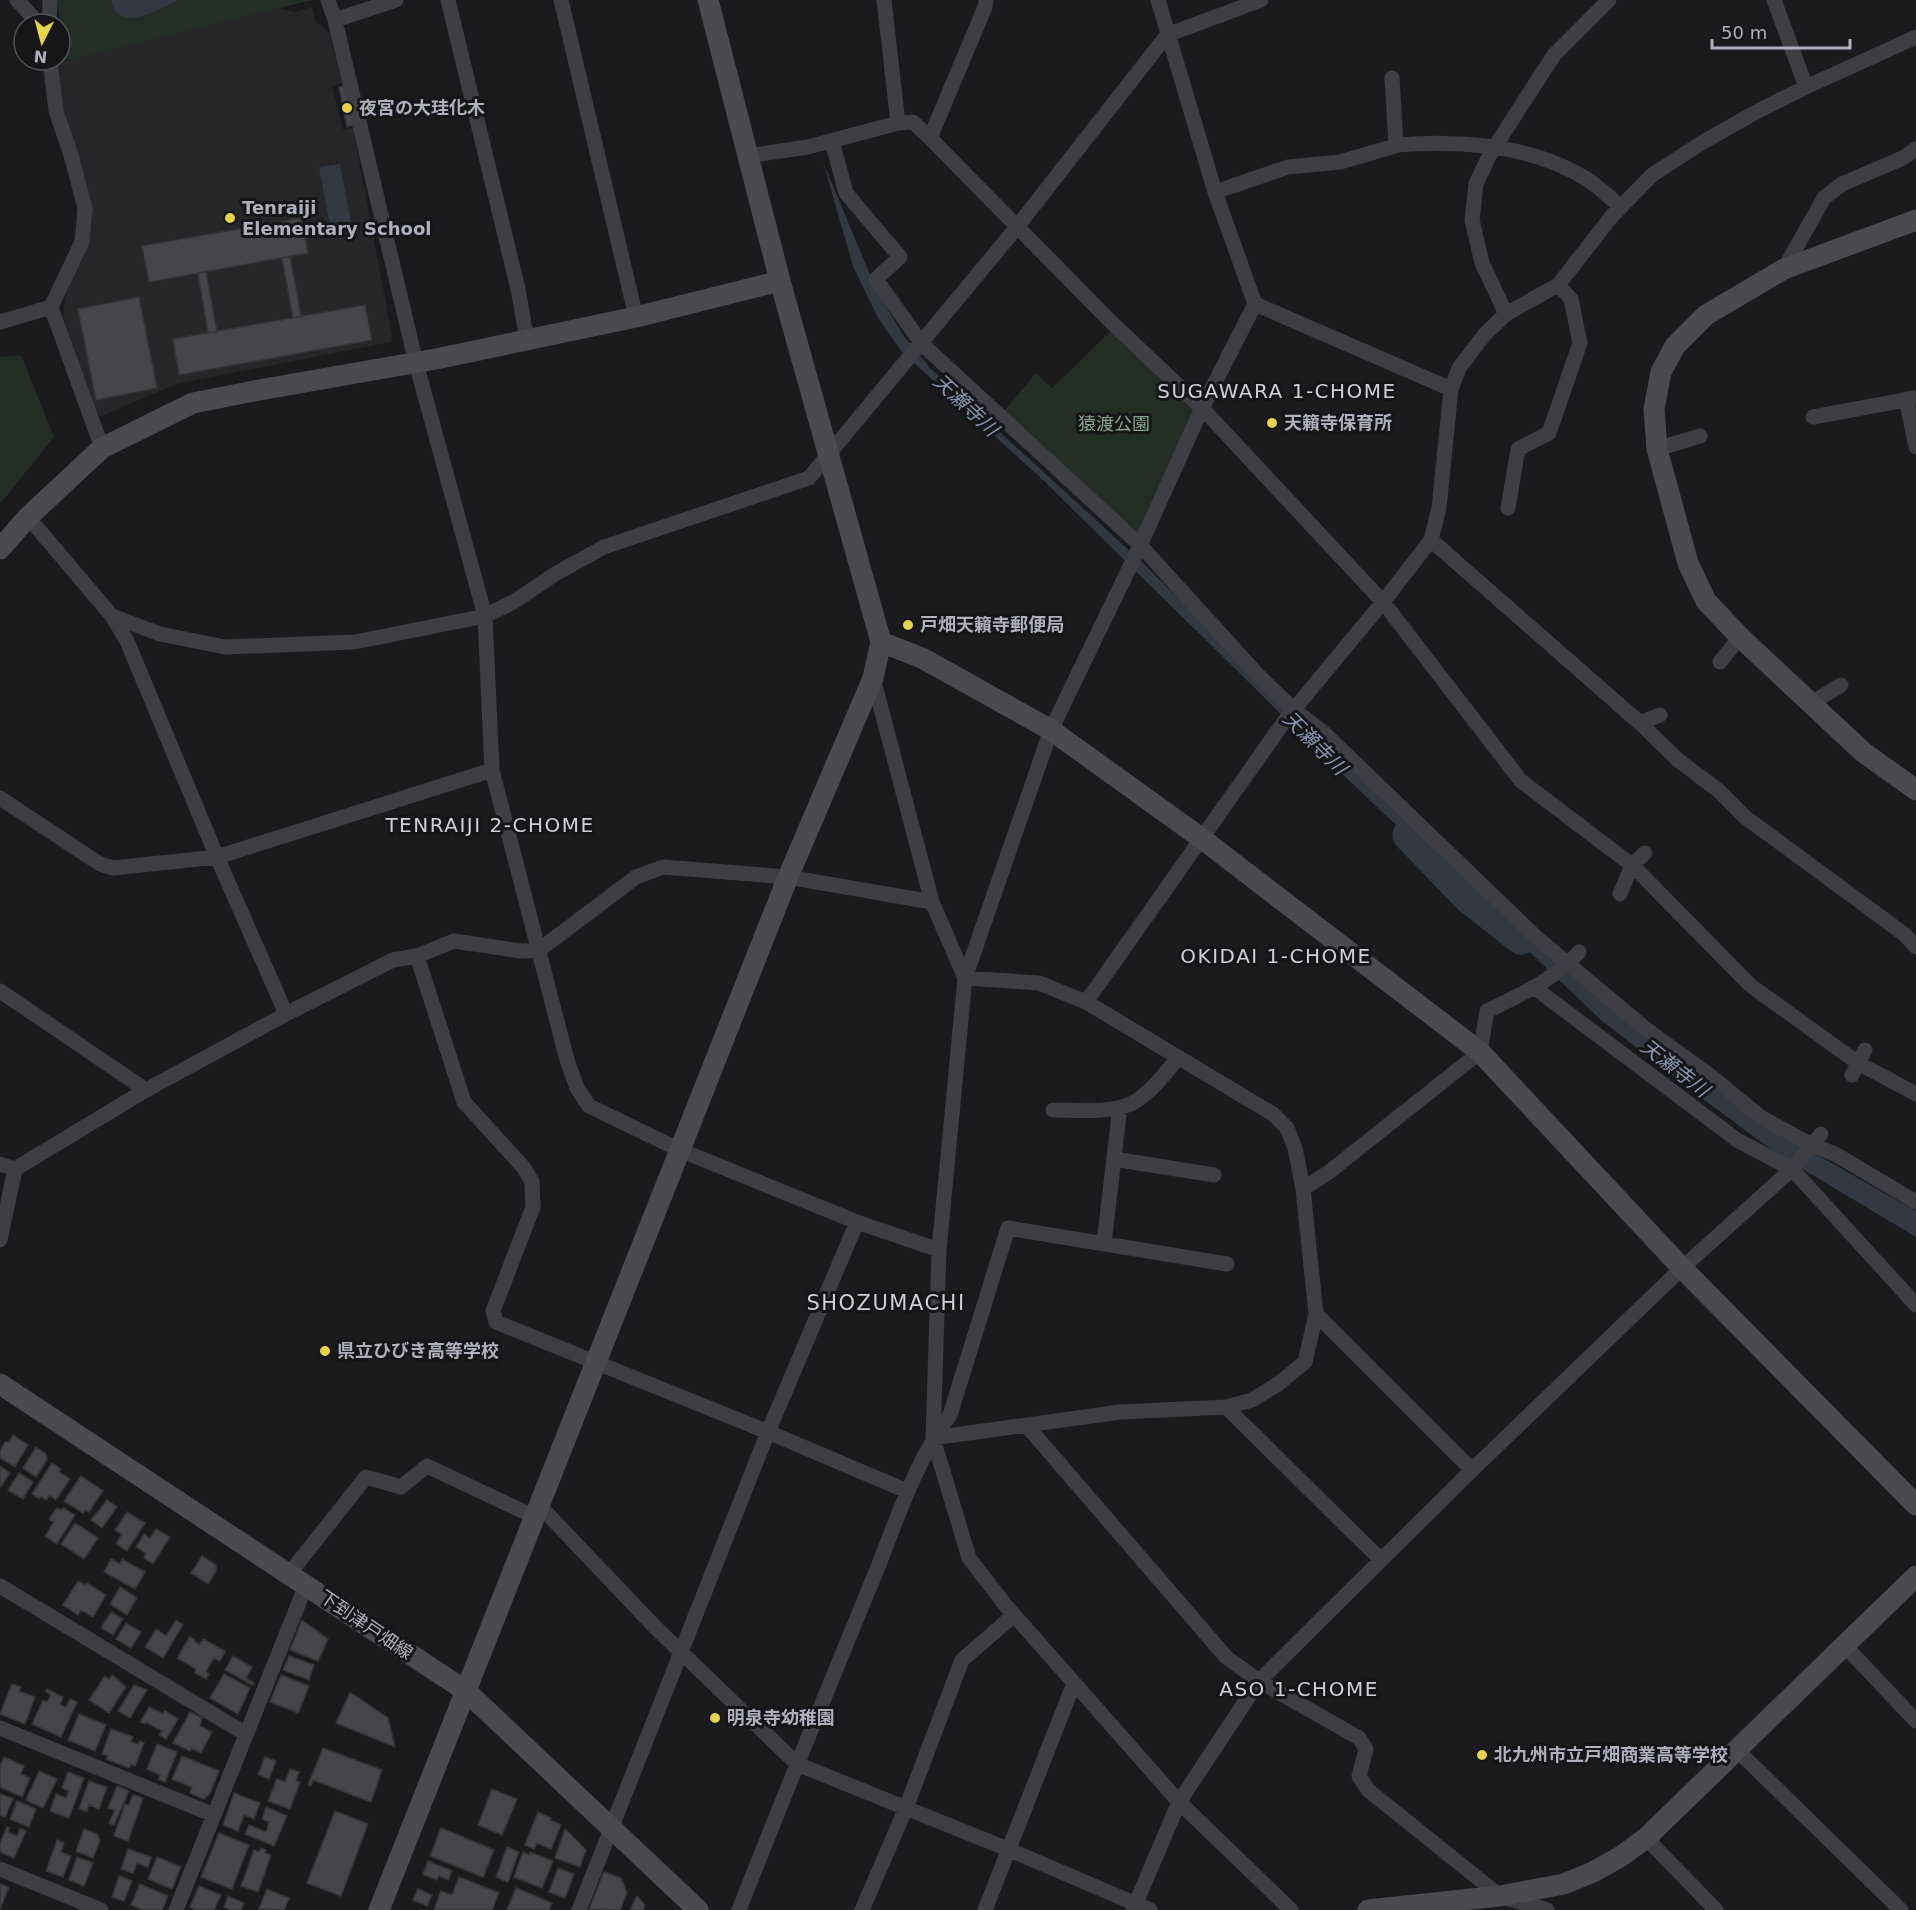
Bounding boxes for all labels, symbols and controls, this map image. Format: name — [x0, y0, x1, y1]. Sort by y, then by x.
north arrow — [12, 12, 72, 72]
scale bar — [1712, 12, 1850, 50]
text: 50 m — [1721, 22, 1767, 43]
text: N — [33, 46, 48, 67]
place label: 夜宮の大珪化木 — [359, 97, 485, 118]
marker: 夜宮の大珪化木 — [340, 101, 354, 115]
place label: Tenraiji Elementary School — [242, 197, 431, 239]
marker: Tenraiji Elementary School — [223, 211, 237, 225]
water label: 天瀬寺川 — [929, 369, 1005, 442]
district label: SUGAWARA 1-CHOME — [1157, 379, 1397, 403]
place label: 天籟寺保育所 — [1284, 412, 1392, 433]
park label: 猿渡公園 — [1078, 413, 1150, 434]
marker: 天籟寺保育所 — [1265, 416, 1279, 430]
place label: 戸畑天籟寺郵便局 — [920, 614, 1064, 635]
marker: 戸畑天籟寺郵便局 — [901, 618, 915, 632]
water label: 天瀬寺川 — [1278, 706, 1353, 781]
district label: TENRAIJI 2-CHOME — [384, 813, 595, 837]
district label: OKIDAI 1-CHOME — [1180, 944, 1372, 968]
water label: 天瀬寺川 — [1636, 1034, 1715, 1103]
district label: SHOZUMACHI — [806, 1291, 966, 1315]
place label: 県立ひびき高等学校 — [337, 1340, 499, 1361]
marker: 県立ひびき高等学校 — [318, 1344, 332, 1358]
street label: 下到津戸畑線 — [316, 1586, 417, 1663]
district label: ASO 1-CHOME — [1219, 1677, 1379, 1701]
place label: 明泉寺幼稚園 — [727, 1707, 835, 1728]
marker: 明泉寺幼稚園 — [708, 1711, 722, 1725]
place label: 北九州市立戸畑商業高等学校 — [1494, 1744, 1728, 1765]
marker: 北九州市立戸畑商業高等学校 — [1475, 1748, 1489, 1762]

